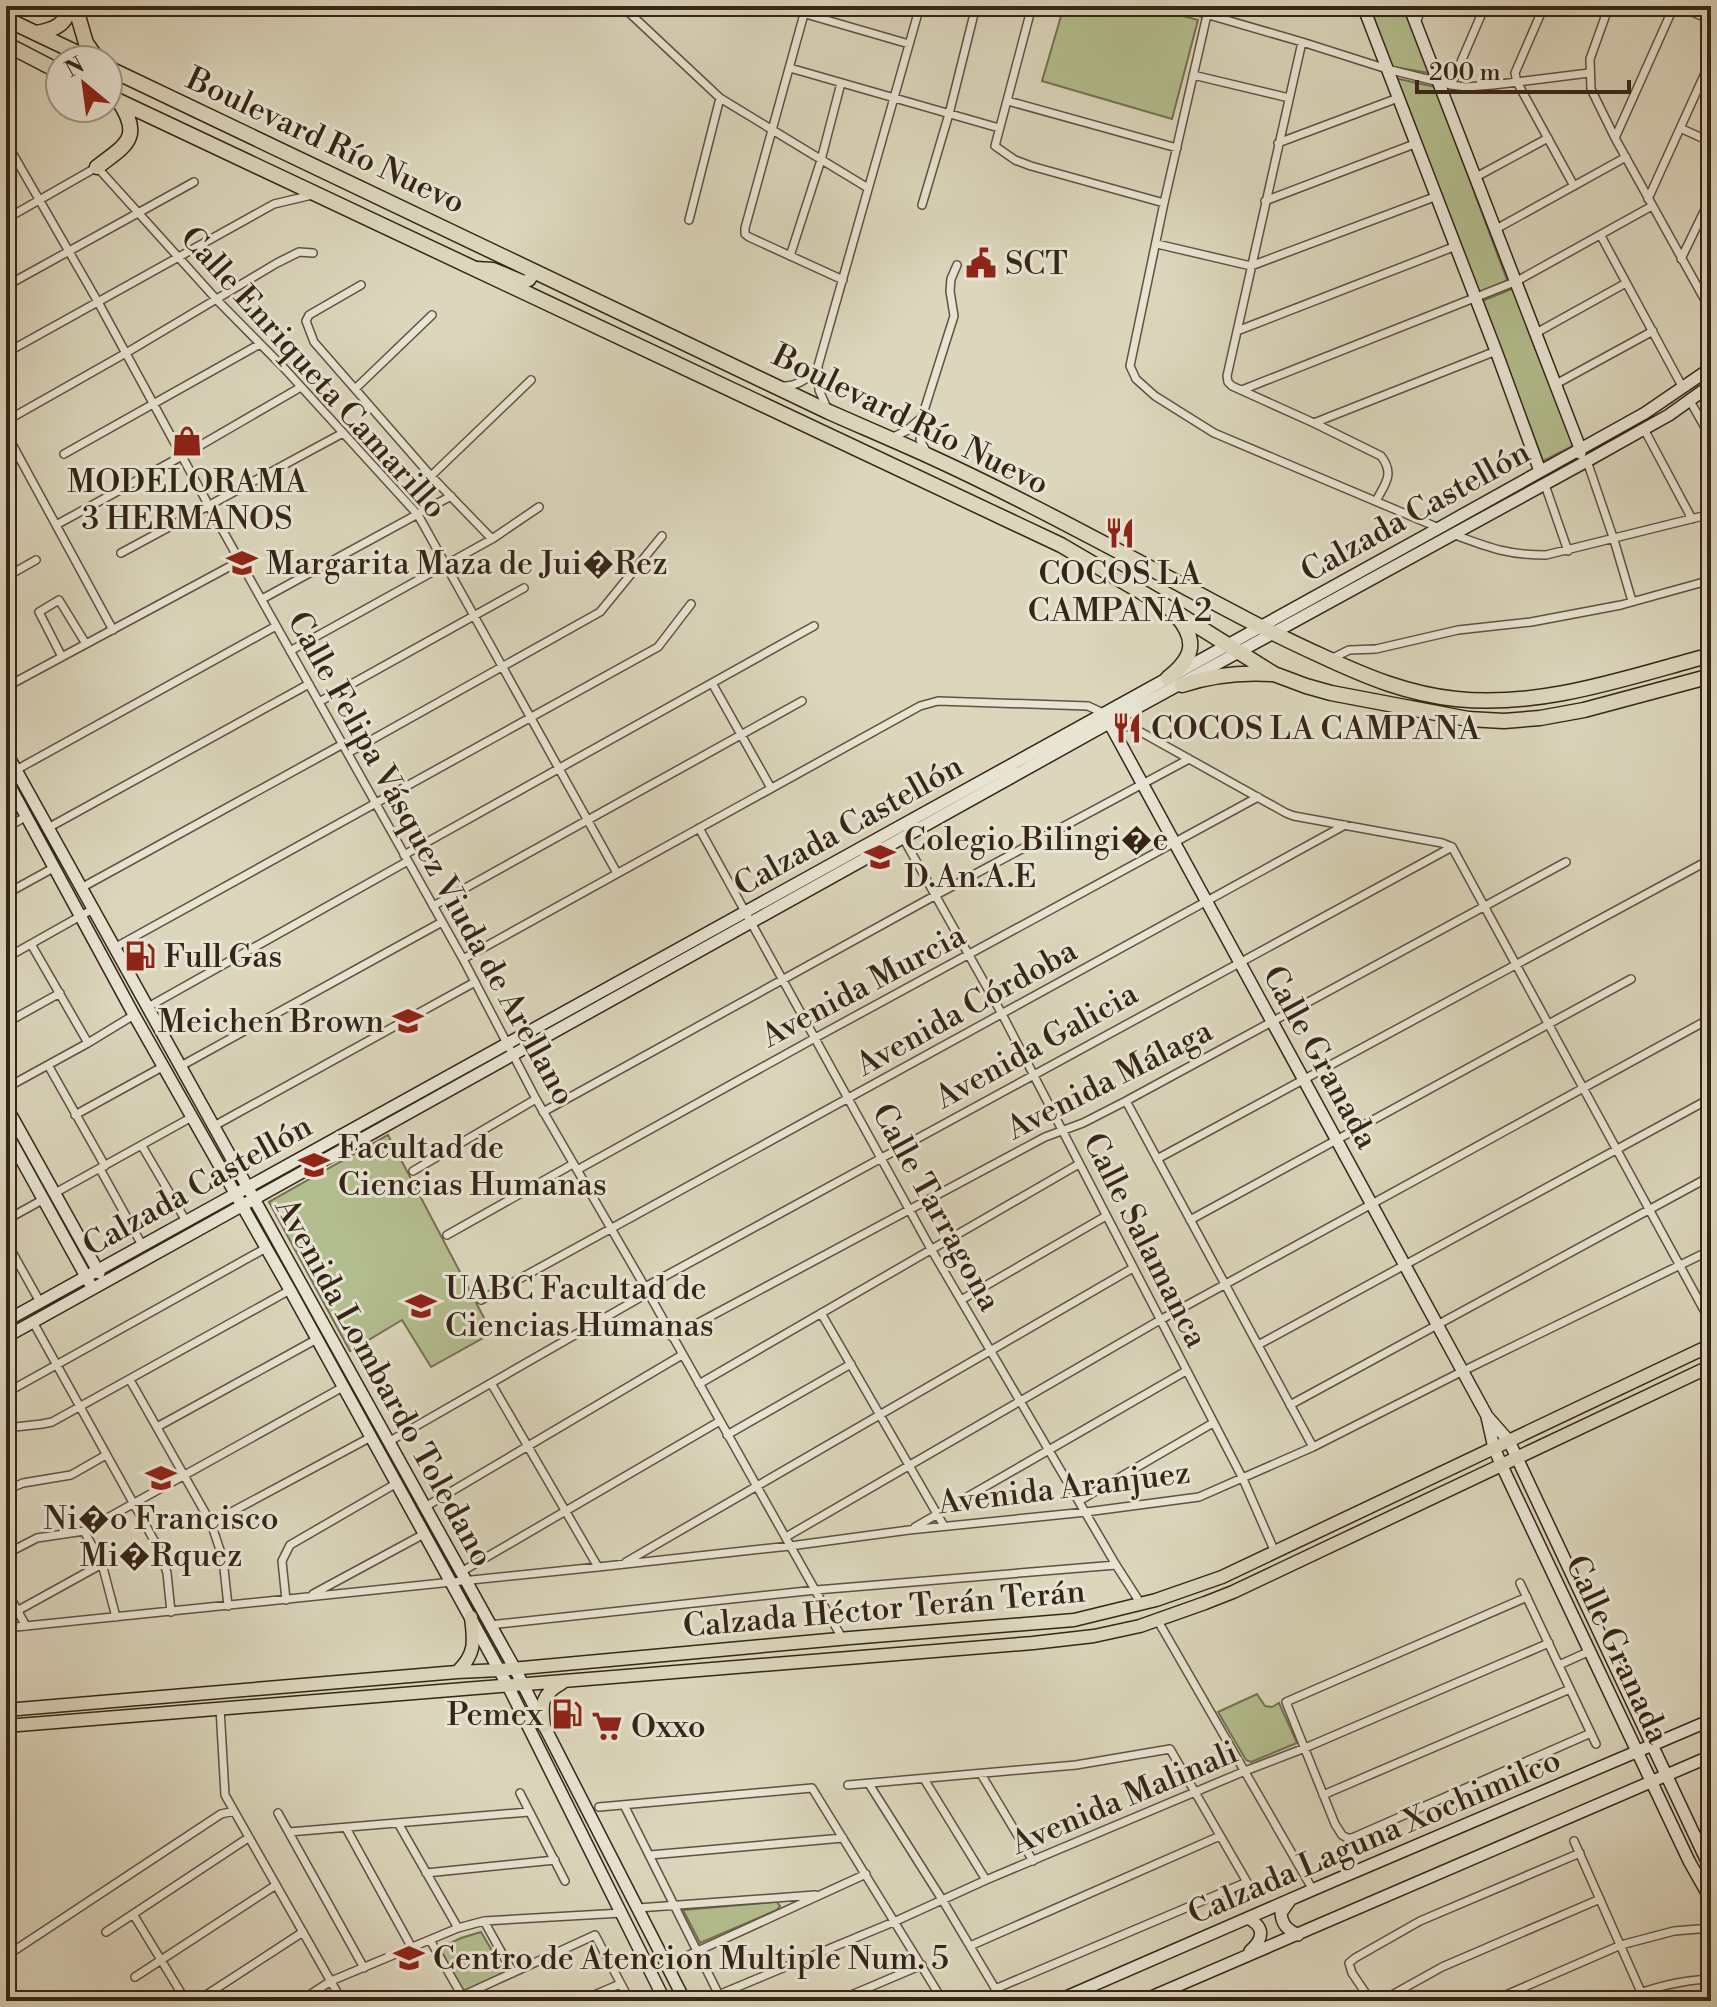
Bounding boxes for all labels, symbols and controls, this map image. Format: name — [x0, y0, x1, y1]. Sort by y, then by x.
north arrow — [44, 44, 124, 124]
scale bar — [1417, 44, 1629, 94]
text: N — [61, 52, 90, 84]
street label: Boulevard Río Nuevo — [179, 58, 471, 223]
text: 200 m — [1429, 58, 1500, 88]
street label: Calle Enriqueta Camarillo — [172, 218, 455, 527]
place label: SCT — [1005, 244, 1068, 284]
public building icon: SCT — [964, 246, 998, 280]
street label: Boulevard Río Nuevo — [765, 335, 1055, 504]
shop icon: MODELORAMA 3 HERMANOS — [170, 424, 204, 458]
street label: Calzada Castellón — [1294, 432, 1537, 591]
place label: MODELORAMA 3 HERMANOS — [67, 462, 308, 539]
restaurant icon: COCOS LA CAMPANA 2 — [1103, 516, 1137, 550]
place label: Margarita Maza de Jui�Rez — [266, 544, 668, 584]
school or university icon: Margarita Maza de Jui�Rez — [225, 546, 259, 580]
place label: COCOS LA CAMPANA 2 — [1028, 554, 1212, 631]
street label: Calle Felipa Vásquez Viuda de Arellano — [278, 605, 584, 1112]
place label: COCOS LA CAMPANA — [1151, 709, 1481, 749]
restaurant icon: COCOS LA CAMPANA — [1110, 711, 1144, 745]
street label: Calzada Castellón — [727, 746, 970, 905]
place label: Colegio Bilingi�e D.An.A.E — [904, 820, 1169, 897]
school or university icon: Colegio Bilingi�e D.An.A.E — [863, 840, 897, 874]
street label: Avenida Murcia — [754, 915, 973, 1057]
street label: Avenida Córdoba — [848, 930, 1085, 1086]
place label: Full Gas — [164, 937, 282, 977]
fuel station icon: Full Gas — [123, 939, 157, 973]
street label: Calle Granada — [1253, 959, 1387, 1157]
street label: Avenida Galicia — [927, 973, 1145, 1118]
place label: Meichen Brown — [158, 1002, 384, 1042]
school or university icon: Meichen Brown — [391, 1004, 425, 1038]
street label: Avenida Málaga — [999, 1011, 1220, 1149]
street label: Calle Tarragona — [863, 1097, 1010, 1319]
street label: Calzada Castellón — [76, 1106, 319, 1265]
street label: Calle Salamanca — [1074, 1126, 1217, 1355]
place label: Facultad de Ciencias Humanas — [338, 1128, 607, 1205]
school or university icon: Facultad de Ciencias Humanas — [297, 1148, 331, 1182]
street label: Avenida Lombardo Toledano — [266, 1190, 502, 1574]
place label: UABC Facultad de Ciencias Humanas — [445, 1269, 714, 1346]
school or university icon: UABC Facultad de Ciencias Humanas — [404, 1289, 438, 1323]
street label: Avenida Aranjuez — [935, 1453, 1193, 1523]
school or university icon: Ni�o Francisco Mi�Rquez — [144, 1461, 178, 1495]
place label: Ni�o Francisco Mi�Rquez — [43, 1499, 279, 1576]
street label: Calle Granada — [1556, 1549, 1678, 1751]
street label: Calzada Héctor Terán Terán — [681, 1571, 1087, 1647]
place label: Pemex — [447, 1695, 544, 1735]
fuel station icon: Pemex — [550, 1697, 584, 1731]
place label: Oxxo — [631, 1707, 706, 1747]
supermarket icon: Oxxo — [590, 1709, 624, 1743]
street label: Avenida Malinali — [1004, 1732, 1244, 1864]
street label: Calzada Laguna Xochimilco — [1182, 1740, 1567, 1934]
place label: Centro de Atencion Multiple Num. 5 — [433, 1939, 949, 1979]
school or university icon: Centro de Atencion Multiple Num. 5 — [392, 1941, 426, 1975]

